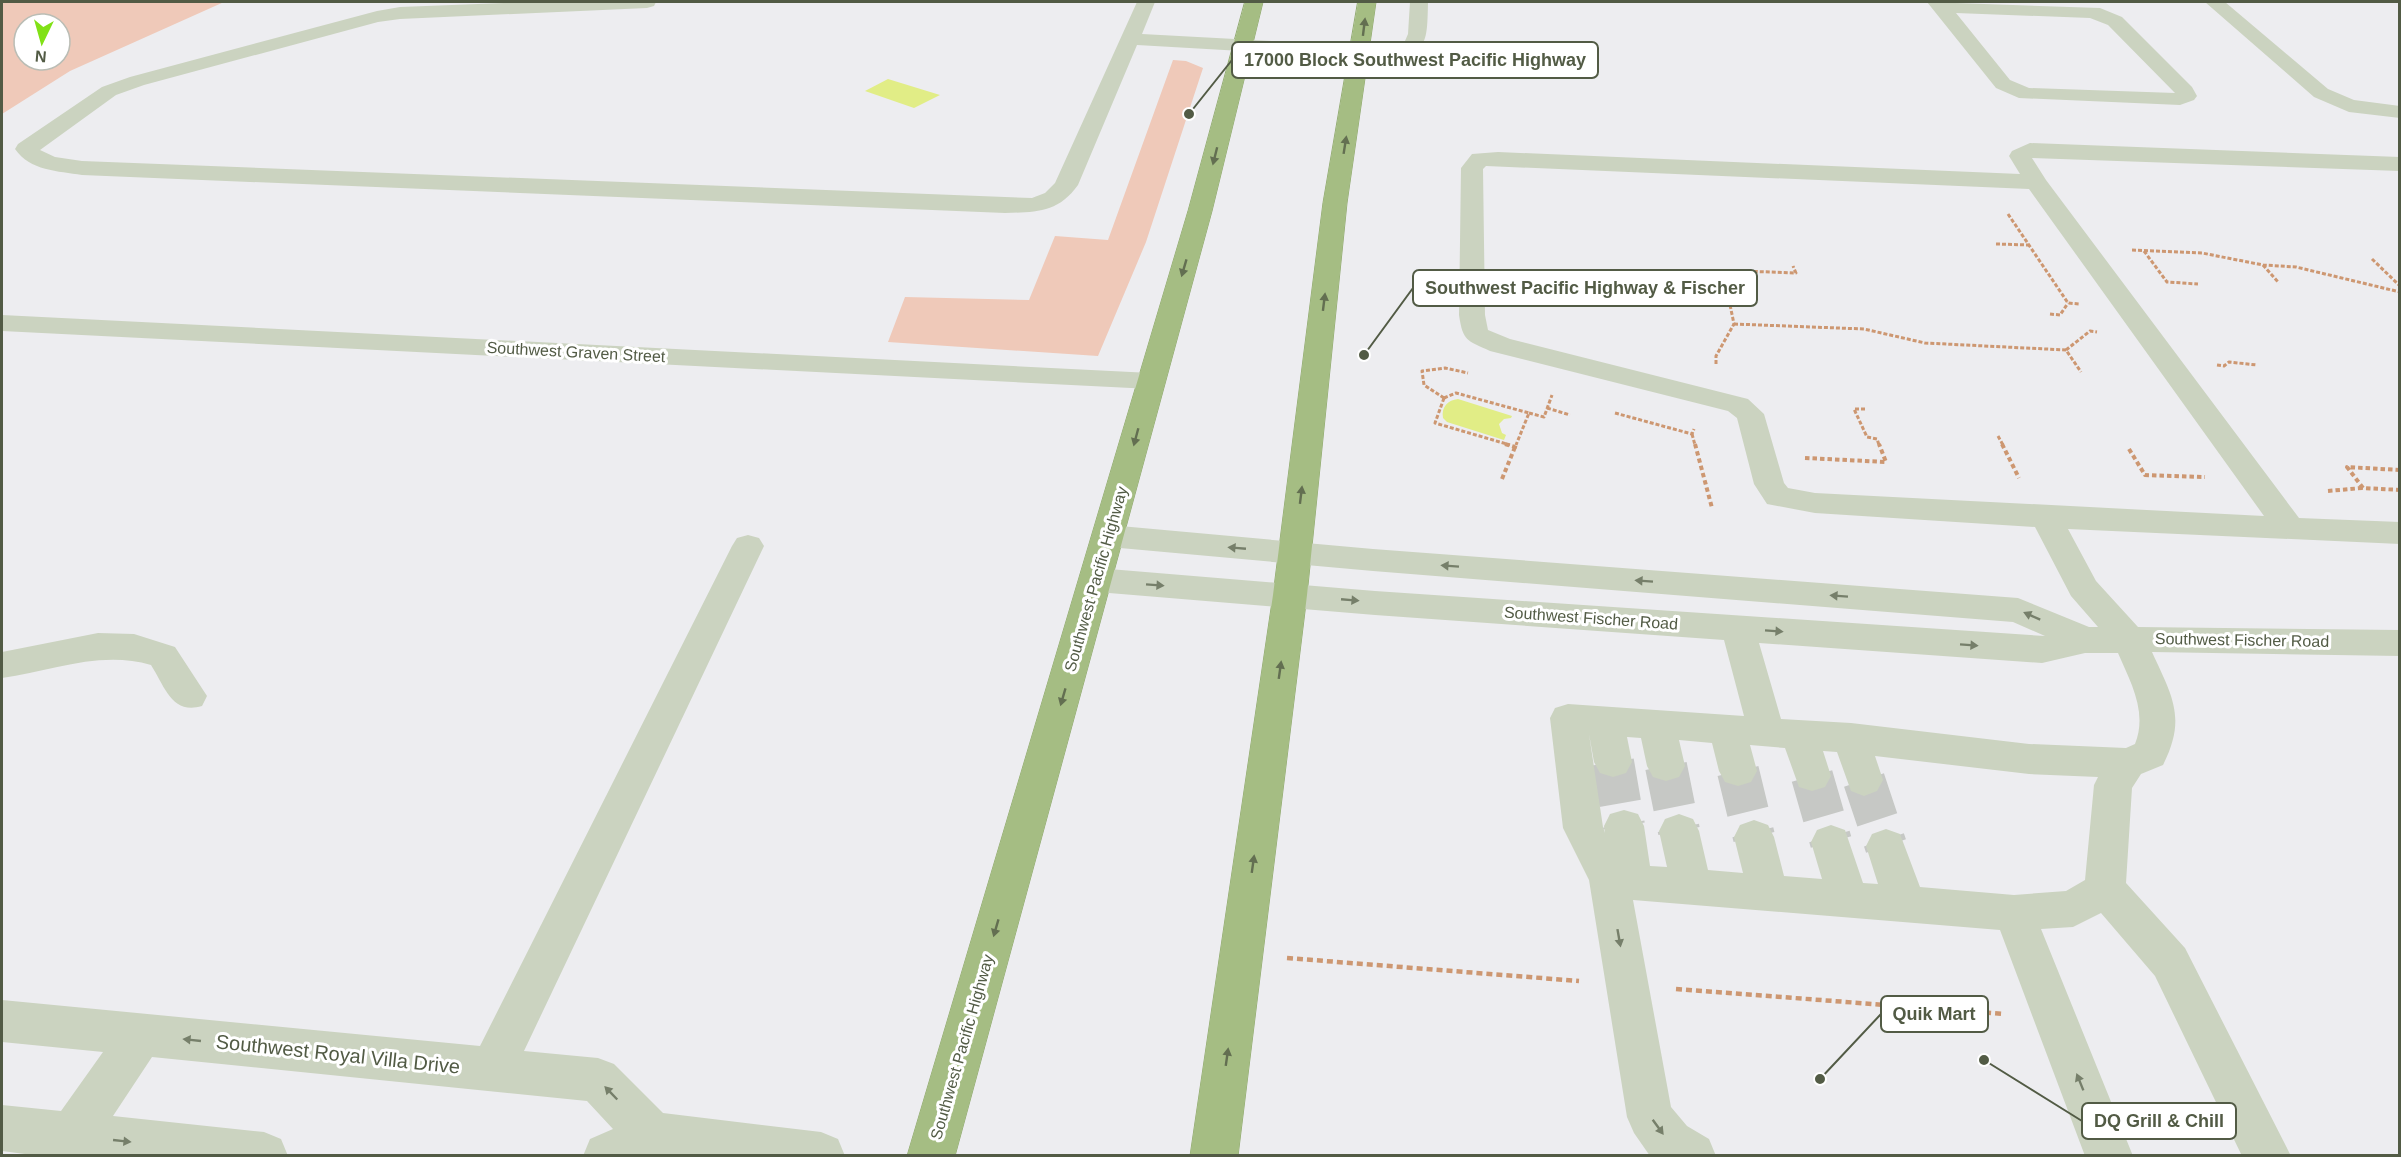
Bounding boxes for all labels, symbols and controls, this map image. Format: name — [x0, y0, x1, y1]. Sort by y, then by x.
north arrow — [12, 12, 72, 72]
one-way arrow — [1359, 17, 1368, 36]
callout: 17000 Block Southwest Pacific Highway — [1232, 42, 1598, 78]
text: N — [34, 47, 47, 65]
text: 17000 Block Southwest Pacific Highway — [1244, 50, 1586, 70]
one-way arrow — [1341, 135, 1350, 154]
one-way arrow — [1209, 147, 1219, 165]
one-way arrow — [1179, 259, 1188, 277]
callout: Southwest Pacific Highway & Fischer — [1413, 270, 1757, 306]
text: Southwest Pacific Highway & Fischer — [1425, 278, 1745, 298]
one-way arrow — [1319, 292, 1329, 311]
street label: Southwest Graven Street — [486, 339, 666, 365]
one-way arrow — [1131, 428, 1140, 446]
street label: Southwest Pacific Highway — [1061, 484, 1131, 674]
one-way arrow — [1297, 486, 1306, 505]
one-way arrow — [1227, 543, 1246, 553]
one-way arrow — [1440, 561, 1459, 571]
one-way arrow — [1635, 576, 1654, 586]
one-way arrow — [1146, 580, 1165, 589]
one-way arrow — [1829, 591, 1848, 601]
one-way arrow — [1340, 596, 1359, 605]
street label: Southwest Fischer Road — [1503, 603, 1679, 633]
one-way arrow — [2022, 611, 2040, 621]
one-way arrow — [1765, 626, 1784, 636]
street label: Southwest Fischer Road — [2155, 630, 2329, 650]
one-way arrow — [1959, 640, 1978, 650]
one-way arrow — [1275, 661, 1285, 680]
one-way arrow — [1058, 688, 1067, 706]
one-way arrow — [1249, 854, 1258, 873]
one-way arrow — [991, 919, 1001, 937]
one-way arrow — [1615, 928, 1624, 947]
street label: Southwest Pacific Highway — [927, 952, 997, 1142]
callout: Quik Mart — [1881, 996, 1988, 1032]
text: Quik Mart — [1892, 1004, 1976, 1024]
street label: Southwest Royal Villa Drive — [215, 1030, 461, 1078]
one-way arrow — [183, 1035, 202, 1045]
one-way arrow — [1223, 1047, 1232, 1066]
one-way arrow — [2075, 1072, 2085, 1090]
one-way arrow — [604, 1086, 618, 1101]
callout: DQ Grill & Chill — [2082, 1103, 2236, 1139]
text: DQ Grill & Chill — [2094, 1111, 2224, 1131]
one-way arrow — [1652, 1119, 1664, 1135]
one-way arrow — [113, 1136, 132, 1146]

